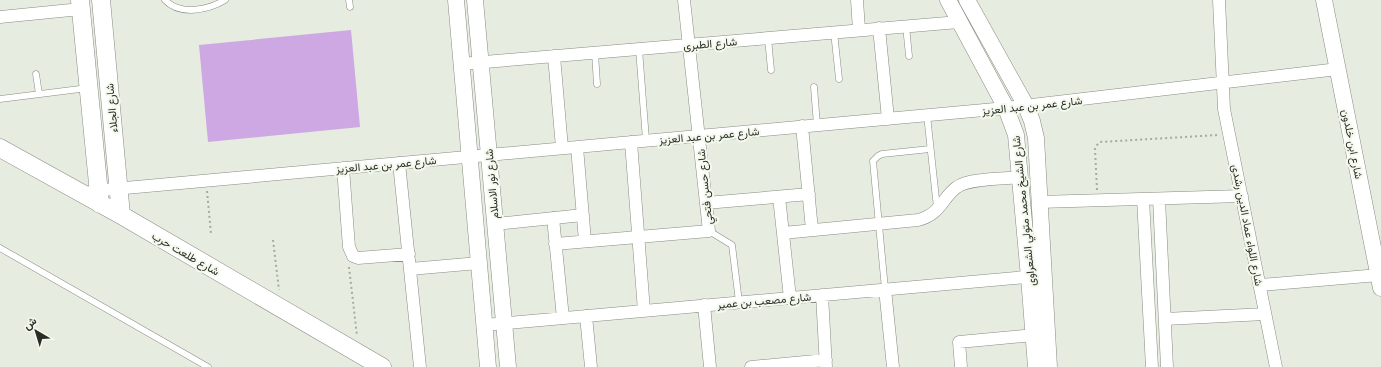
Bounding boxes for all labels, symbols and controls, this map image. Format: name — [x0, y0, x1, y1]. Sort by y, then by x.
street label: شارع الطبرى — [682, 33, 738, 54]
street label: شارع الجلاء — [101, 82, 122, 133]
street label: شارع عمر بن عبد العزيز — [980, 92, 1083, 119]
street label: شارع ابن خلدون — [1338, 108, 1367, 181]
street label: شارع عمر بن عبد العزيز — [657, 123, 760, 148]
street label: شارع الشيخ محمد متولي الشعراوى — [1008, 134, 1041, 287]
street label: شارع نور الاسلام — [480, 148, 503, 220]
street label: شارع حسن فتحي — [693, 148, 718, 226]
street label: شارع عمر بن عبد العزيز — [334, 152, 437, 177]
street label: شارع اللواء عماد الدين رشدى — [1228, 163, 1267, 287]
street label: شارع طلعت حرب — [149, 228, 223, 279]
street label: شارع مصعب بن عمير — [715, 288, 812, 313]
north arrow — [16, 311, 56, 351]
text: ش — [20, 313, 39, 333]

